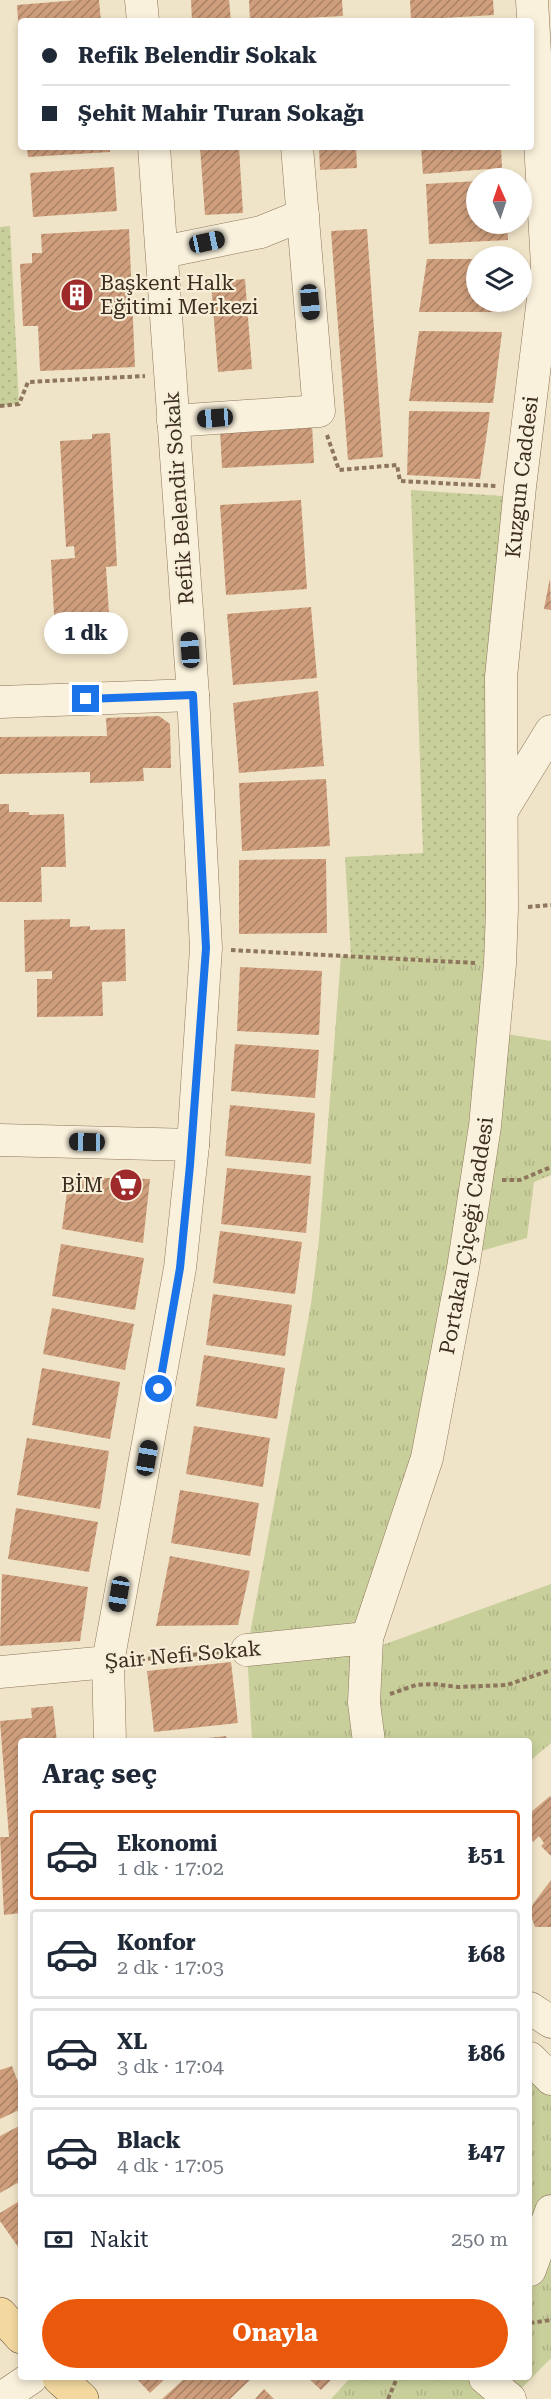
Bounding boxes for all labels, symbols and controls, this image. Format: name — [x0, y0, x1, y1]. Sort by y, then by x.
text: Refik Belendir Sokak — [78, 43, 317, 68]
text: Şehit Mahir Turan Sokağı — [78, 101, 364, 126]
north arrow — [466, 168, 532, 234]
map controls — [466, 168, 532, 312]
car — [188, 229, 226, 255]
button: layers — [466, 246, 532, 312]
place label: Başkent Halk Eğitimi Merkezi — [100, 271, 259, 319]
building icon: Başkent Halk Eğitimi Merkezi — [59, 277, 95, 313]
car — [299, 283, 321, 321]
street label: Refik Belendir Sokak — [160, 391, 198, 605]
street label: Kuzgun Caddesi — [501, 394, 543, 559]
car — [196, 408, 234, 428]
callout: 1 dk — [44, 612, 128, 654]
text: 1 dk — [64, 621, 108, 645]
car — [180, 631, 200, 669]
route end — [72, 685, 99, 712]
street label: Portakal Çiçeği Caddesi — [435, 1116, 498, 1356]
car — [69, 1133, 105, 1151]
supermarket icon: BİM — [108, 1167, 144, 1203]
place label: BİM — [61, 1173, 103, 1197]
route start — [145, 1375, 172, 1402]
car — [135, 1439, 159, 1477]
car — [107, 1575, 131, 1613]
street label: Şair Nefi Sokak — [104, 1636, 262, 1674]
text: Araç seç — [42, 1758, 157, 1790]
icon: car — [45, 1828, 99, 1882]
text: Ekonomi — [117, 1831, 217, 1856]
text: ₺51 — [468, 1843, 505, 1868]
text: 1 dk · 17:02 — [117, 1856, 224, 1880]
icon: car — [45, 1927, 99, 1981]
text: Konfor — [117, 1930, 196, 1955]
text: ₺68 — [468, 1942, 505, 1967]
text: 2 dk · 17:03 — [117, 1955, 224, 1979]
icon: car — [45, 2026, 99, 2080]
text: XL — [117, 2029, 147, 2054]
text: ₺86 — [468, 2041, 505, 2066]
text: 3 dk · 17:04 — [117, 2054, 224, 2078]
icon: car — [45, 2125, 99, 2179]
text: Black — [117, 2128, 181, 2153]
text: ₺47 — [468, 2140, 505, 2165]
text: 4 dk · 17:05 — [117, 2153, 224, 2177]
icon: cash — [42, 2223, 75, 2256]
text: Nakit — [90, 2227, 148, 2252]
text: 250 m — [451, 2227, 508, 2251]
button: Onayla — [42, 2299, 508, 2368]

